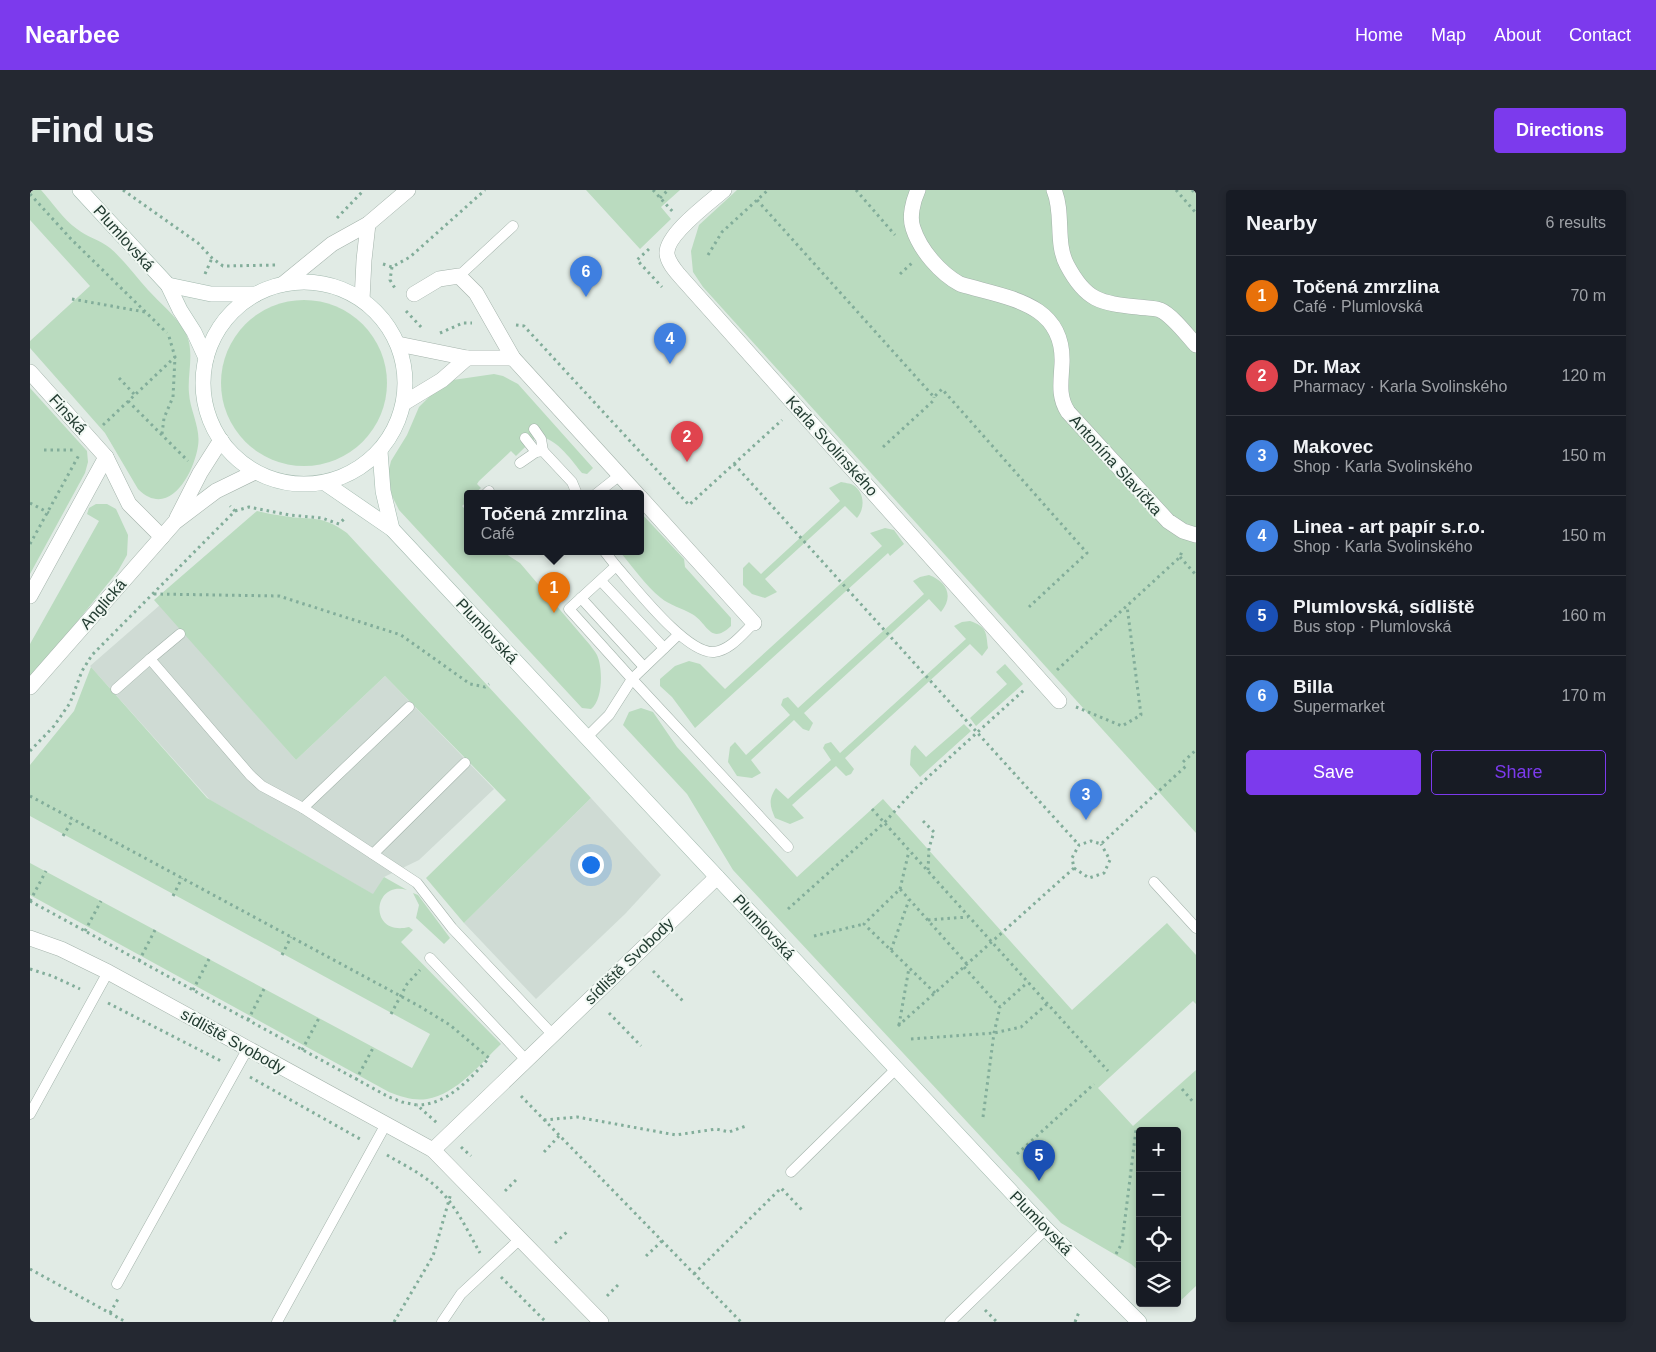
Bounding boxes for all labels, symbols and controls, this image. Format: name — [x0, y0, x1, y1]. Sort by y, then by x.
text: Nearbee — [25, 21, 120, 48]
text: Home — [1355, 25, 1403, 45]
text: Map — [1431, 25, 1466, 45]
text: About — [1494, 25, 1541, 45]
text: Contact — [1569, 25, 1631, 45]
button: Directions — [1494, 108, 1626, 153]
text: Find us — [30, 110, 154, 149]
street label: Plumlovská — [90, 202, 158, 274]
text: Nearby — [1246, 211, 1317, 234]
text: 6 results — [1546, 214, 1606, 231]
pin: 6 — [570, 256, 602, 297]
text: Točená zmrzlina — [1293, 276, 1439, 297]
text: 1 — [1258, 287, 1266, 304]
text: 70 m — [1570, 287, 1606, 304]
text: Café · Plumlovská — [1293, 298, 1423, 315]
pin: 4 — [654, 323, 686, 364]
text: Dr. Max — [1293, 356, 1361, 377]
text: 2 — [1258, 367, 1266, 384]
text: 120 m — [1562, 367, 1606, 384]
text: Pharmacy · Karla Svolinského — [1293, 378, 1507, 395]
street label: Finská — [46, 391, 90, 437]
street label: Karla Svolinského — [783, 393, 881, 499]
street label: Antonína Slavíčka — [1067, 411, 1166, 519]
pin: 2 — [671, 421, 703, 462]
text: Makovec — [1293, 436, 1373, 457]
text: 3 — [1258, 447, 1266, 464]
text: 150 m — [1562, 447, 1606, 464]
text: Shop · Karla Svolinského — [1293, 458, 1473, 475]
popup — [464, 490, 644, 555]
text: Točená zmrzlina — [481, 503, 627, 524]
text: Linea - art papír s.r.o. — [1293, 516, 1485, 537]
text: Café — [481, 525, 515, 542]
text: 4 — [1258, 527, 1266, 544]
text: 150 m — [1562, 527, 1606, 544]
text: Shop · Karla Svolinského — [1293, 538, 1473, 555]
pin: 1 — [538, 572, 570, 613]
street label: Anglická — [77, 576, 129, 632]
street label: Plumlovská — [453, 595, 521, 667]
text: Plumlovská, sídliště — [1293, 596, 1475, 617]
text: 5 — [1258, 607, 1266, 624]
text: 160 m — [1562, 607, 1606, 624]
text: Bus stop · Plumlovská — [1293, 618, 1451, 635]
text: Billa — [1293, 676, 1333, 697]
text: 6 — [1258, 687, 1266, 704]
text: 170 m — [1562, 687, 1606, 704]
text: Supermarket — [1293, 698, 1385, 715]
button: Save — [1246, 750, 1421, 795]
button: Share — [1431, 750, 1606, 795]
pin: 3 — [1070, 779, 1102, 820]
your location — [578, 852, 604, 878]
street label: Plumlovská — [730, 891, 798, 963]
street label: sídliště Svobody — [581, 914, 677, 1008]
street label: sídliště Svobody — [178, 1005, 288, 1077]
map controls — [1136, 1127, 1181, 1307]
button: + — [1136, 1127, 1181, 1172]
pin: 5 — [1023, 1140, 1055, 1181]
button: − — [1136, 1172, 1181, 1217]
street label: Plumlovská — [1006, 1188, 1076, 1258]
button: locate — [1136, 1217, 1181, 1262]
button: layers — [1136, 1262, 1181, 1307]

